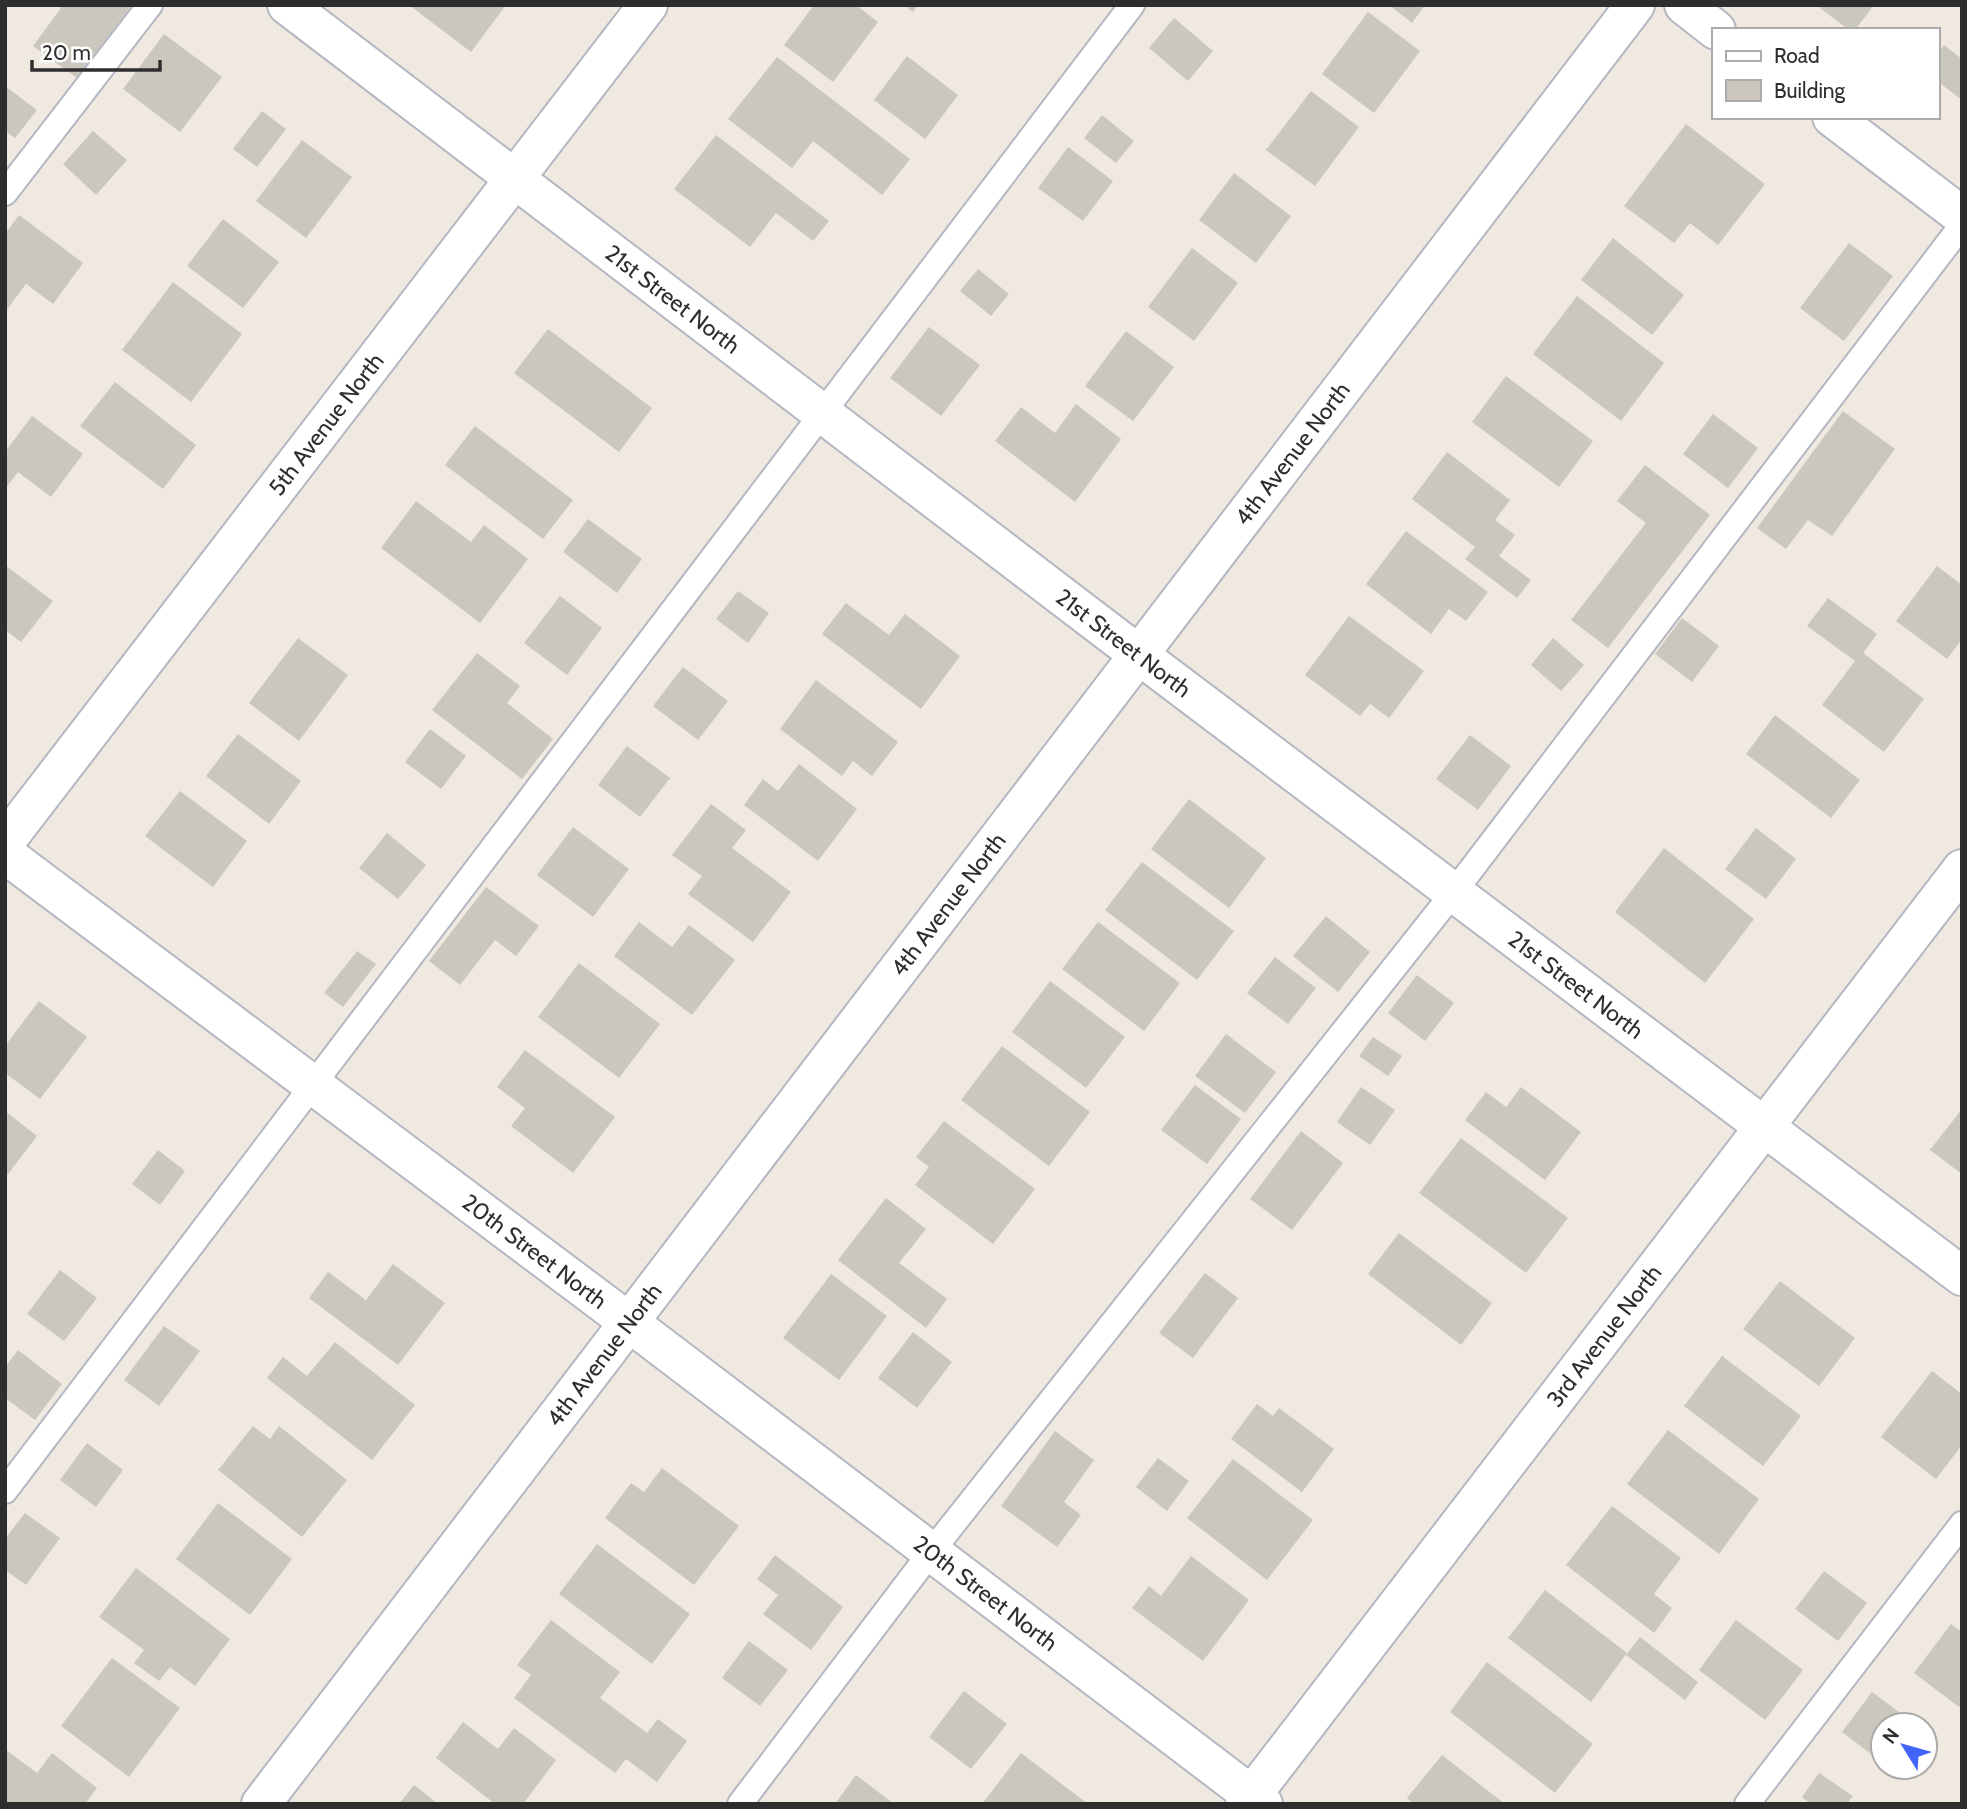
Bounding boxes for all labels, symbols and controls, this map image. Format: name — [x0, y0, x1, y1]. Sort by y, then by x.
scale bar — [32, 28, 159, 72]
legend — [1712, 28, 1939, 119]
text: 20 m — [42, 40, 91, 65]
text: Road — [1774, 43, 1820, 68]
text: Building — [1774, 78, 1846, 103]
street label: 21st Street North — [600, 239, 746, 360]
street label: 5th Avenue North — [263, 347, 390, 501]
street label: 4th Avenue North — [1229, 377, 1356, 531]
street label: 21st Street North — [1050, 583, 1197, 703]
street label: 4th Avenue North — [884, 827, 1012, 982]
street label: 21st Street North — [1503, 925, 1649, 1045]
street label: 20th Street North — [457, 1188, 612, 1315]
street label: 3rd Avenue North — [1541, 1259, 1667, 1412]
street label: 4th Avenue North — [540, 1278, 668, 1432]
street label: 20th Street North — [908, 1529, 1063, 1657]
north arrow — [1869, 1711, 1939, 1781]
text: N — [1878, 1724, 1904, 1748]

